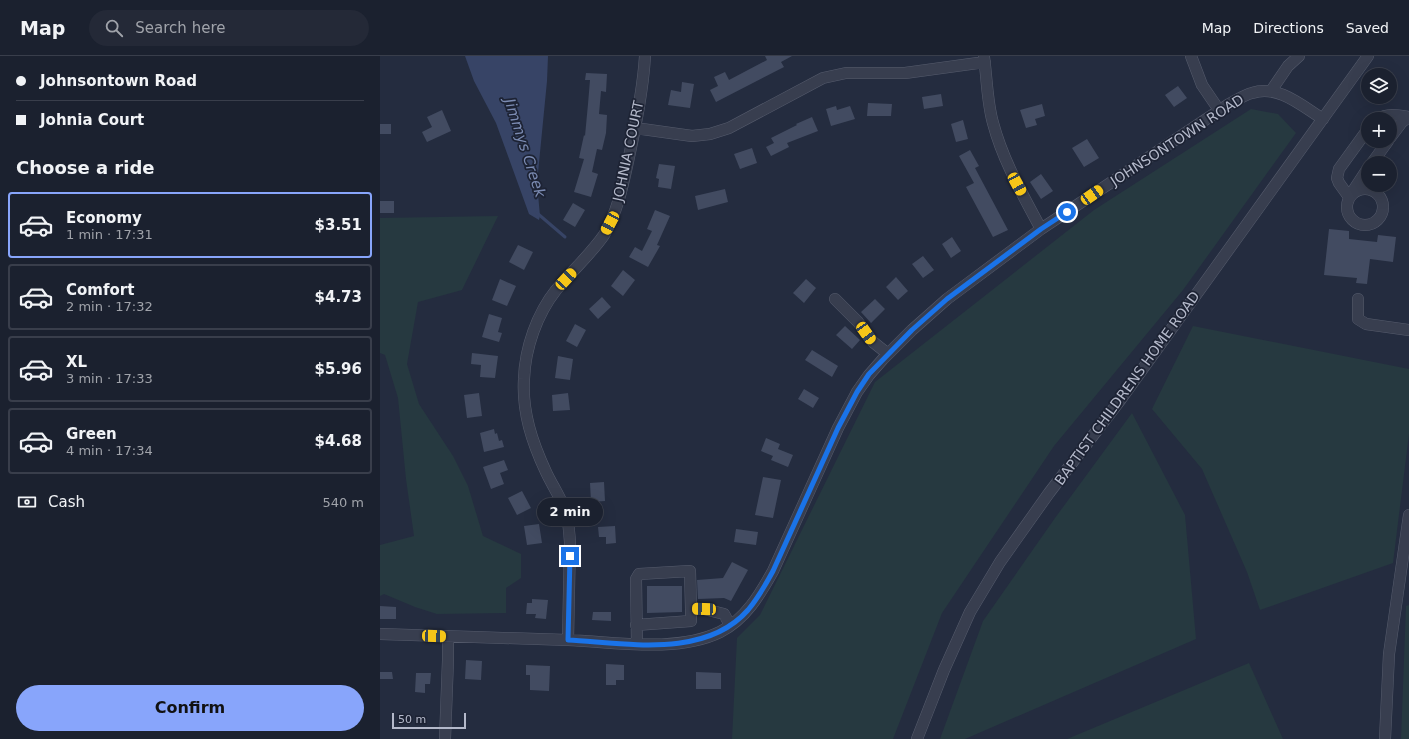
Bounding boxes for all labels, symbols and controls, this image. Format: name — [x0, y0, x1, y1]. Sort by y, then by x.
search box — [89, 10, 369, 46]
text: Map — [20, 17, 65, 39]
icon: search — [103, 17, 125, 39]
text: Search here — [135, 19, 225, 37]
text: Map — [1202, 20, 1231, 36]
text: Directions — [1253, 20, 1324, 36]
text: Saved — [1346, 20, 1389, 36]
map controls — [1361, 68, 1397, 192]
button: layers — [1361, 68, 1397, 104]
text: Johnsontown Road — [40, 72, 197, 90]
street label: JOHNSONTOWN ROAD — [1106, 91, 1247, 190]
water label: Jimmys Creek — [500, 93, 550, 201]
street label: JOHNIA COURT — [609, 99, 647, 204]
text: Johnia Court — [40, 111, 144, 129]
button: + — [1361, 112, 1397, 148]
button: − — [1361, 156, 1397, 192]
text: Choose a ride — [16, 157, 155, 178]
car — [1006, 171, 1028, 197]
car — [1079, 183, 1105, 207]
route start — [1058, 203, 1076, 221]
icon: car — [18, 207, 54, 243]
text: Economy — [66, 209, 142, 227]
car — [599, 210, 621, 236]
text: $3.51 — [315, 216, 362, 234]
text: 1 min · 17:31 — [66, 227, 153, 242]
car — [553, 266, 579, 292]
icon: car — [18, 279, 54, 315]
text: Comfort — [66, 281, 134, 299]
text: $4.73 — [315, 288, 362, 306]
street label: BAPTIST CHILDRENS HOME ROAD — [1051, 288, 1203, 488]
text: 2 min · 17:32 — [66, 299, 153, 314]
car — [854, 320, 878, 346]
icon: car — [18, 351, 54, 387]
text: XL — [66, 353, 87, 371]
text: $5.96 — [315, 360, 362, 378]
text: 3 min · 17:33 — [66, 371, 153, 386]
icon: car — [18, 423, 54, 459]
text: Green — [66, 425, 117, 443]
text: $4.68 — [315, 432, 362, 450]
text: 4 min · 17:34 — [66, 443, 153, 458]
icon: cash — [16, 491, 38, 513]
text: Cash — [48, 493, 85, 511]
text: 540 m — [322, 495, 364, 510]
callout: 2 min — [537, 498, 603, 526]
text: 2 min — [550, 504, 590, 519]
route end — [561, 547, 579, 565]
car — [692, 603, 716, 615]
car — [422, 630, 446, 642]
button: Confirm — [16, 685, 364, 731]
scale bar — [392, 711, 466, 730]
text: 50 m — [398, 713, 426, 726]

